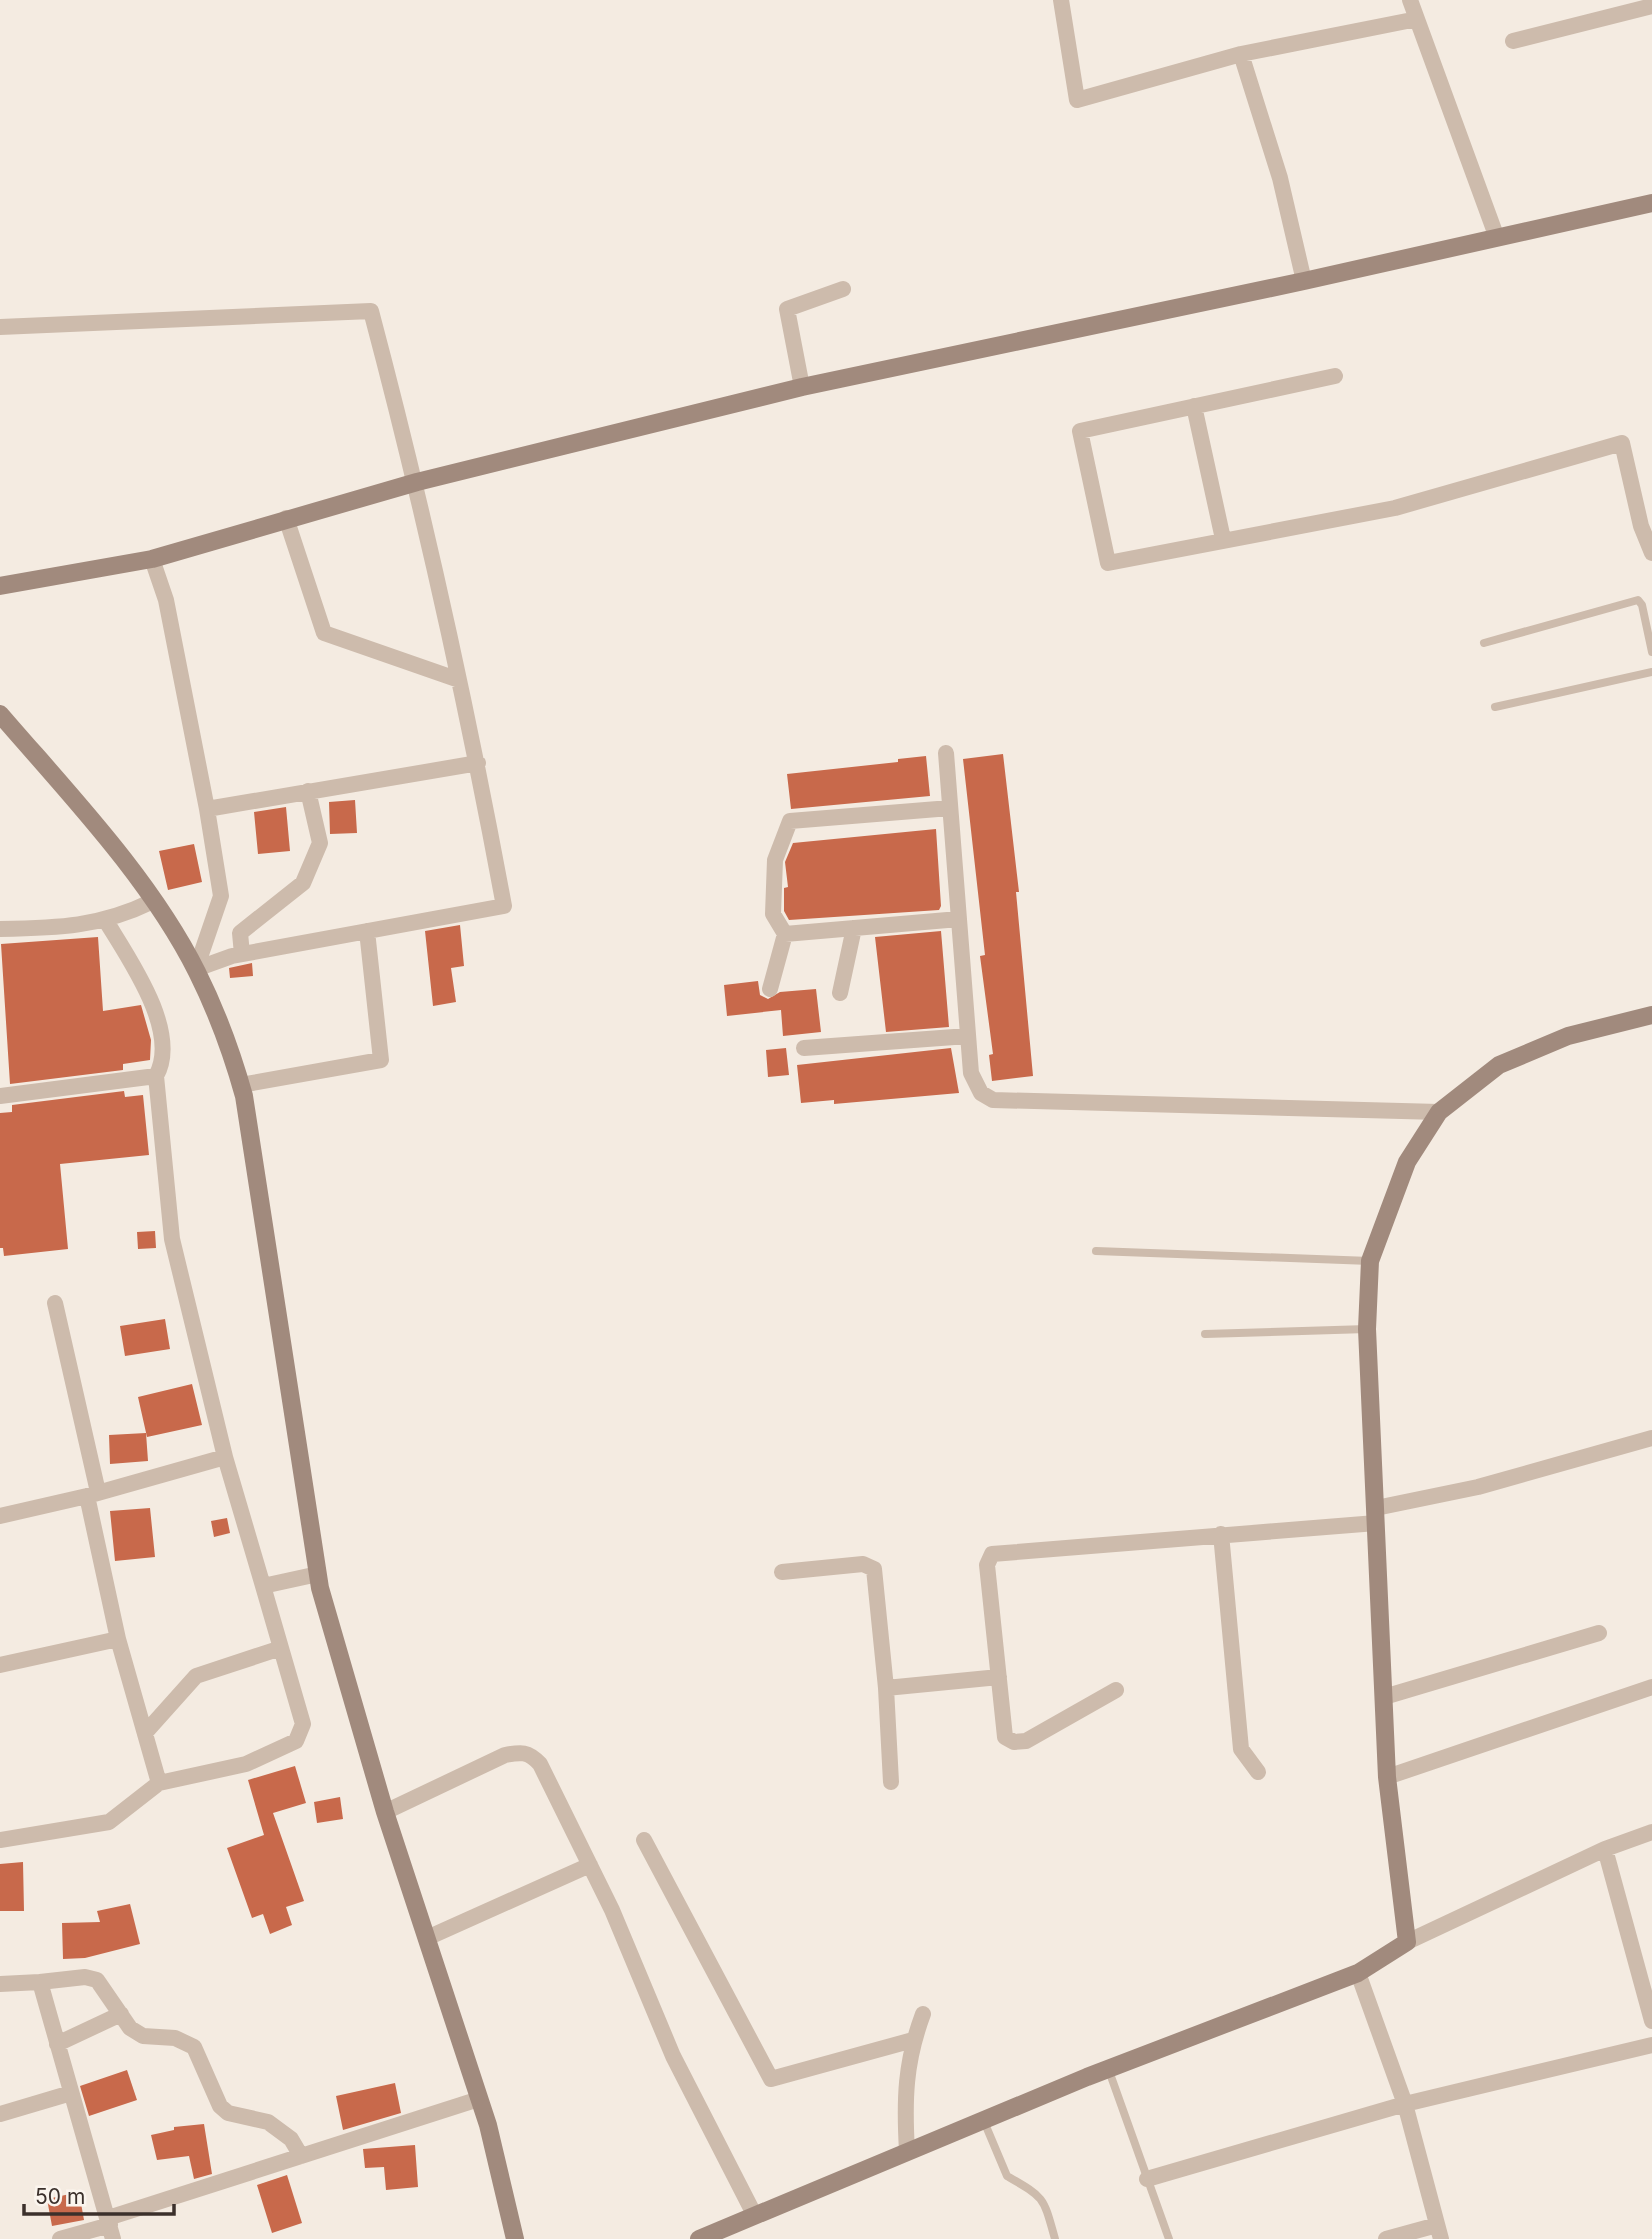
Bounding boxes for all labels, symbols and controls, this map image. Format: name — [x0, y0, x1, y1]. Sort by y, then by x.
scale bar — [24, 2172, 175, 2216]
text: 50 m — [35, 2184, 85, 2209]

